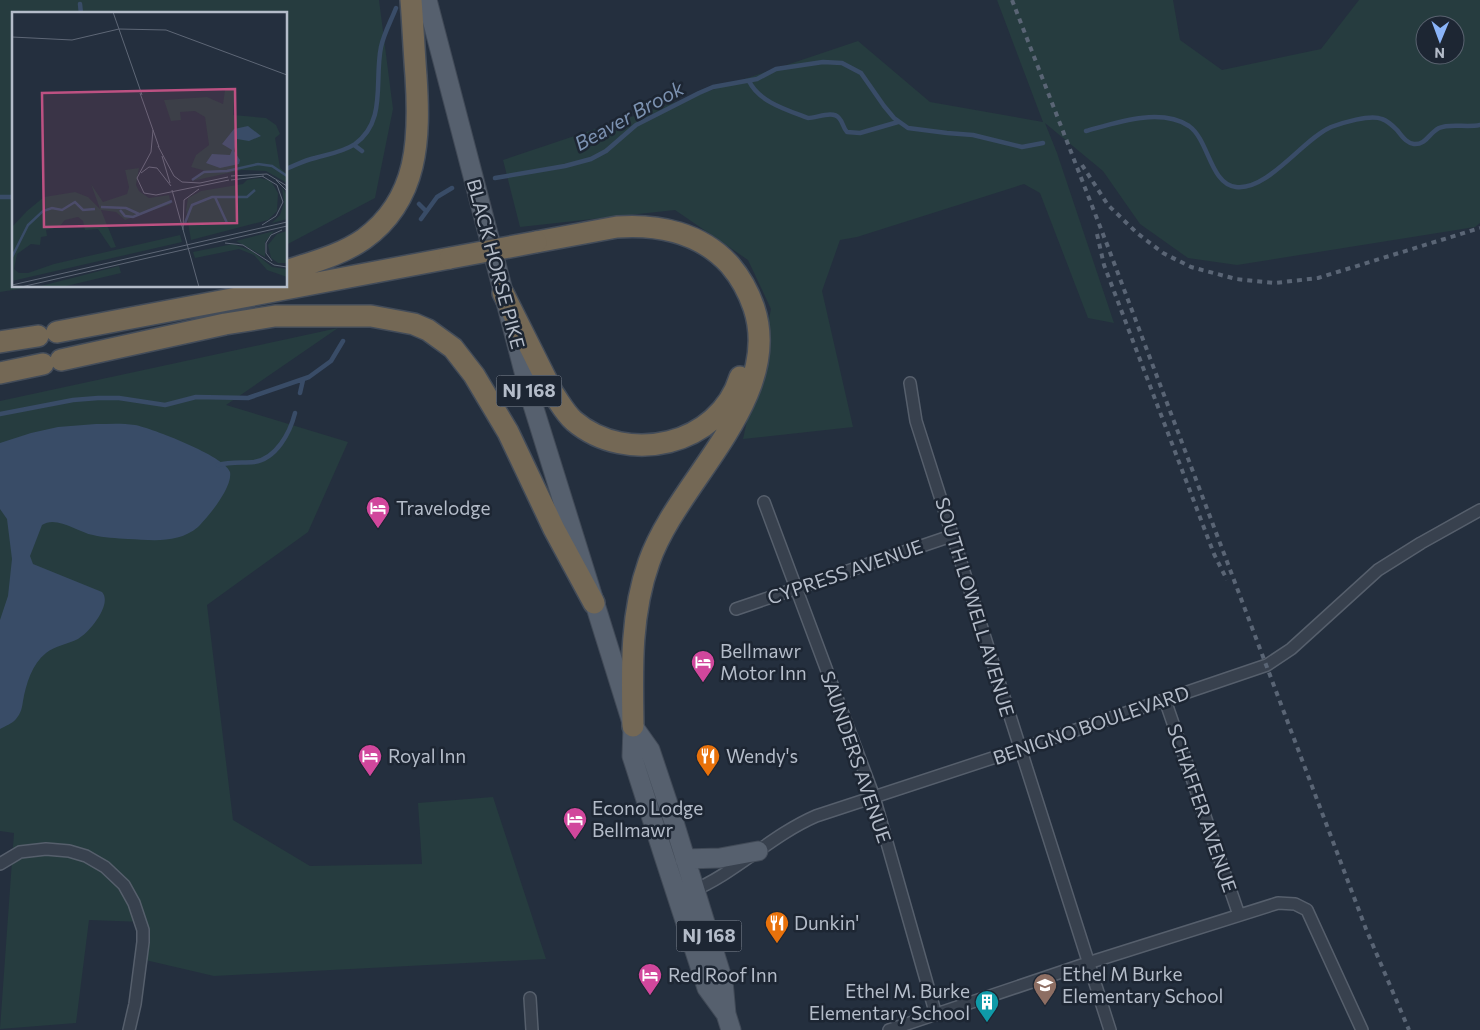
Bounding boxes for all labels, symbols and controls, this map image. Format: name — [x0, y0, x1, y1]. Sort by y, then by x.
inset map — [12, 12, 288, 288]
north arrow — [1415, 15, 1465, 65]
text: N — [1434, 45, 1445, 62]
water label: Beaver Brook — [570, 75, 688, 155]
street label: BLACK HORSE PIKE — [463, 176, 530, 351]
road number: NJ 168 — [496, 376, 562, 406]
hotel icon: Travelodge — [365, 495, 391, 529]
street label: SOUTH LOWELL AVENUE — [931, 495, 1020, 719]
place label: Travelodge — [396, 496, 490, 519]
street label: CYPRESS AVENUE — [764, 534, 926, 609]
place label: Bellmawr Motor Inn — [720, 639, 807, 684]
hotel icon: Bellmawr Motor Inn — [690, 649, 716, 683]
street label: SAUNDERS AVENUE — [816, 668, 897, 846]
street label: BENIGNO BOULEVARD — [990, 680, 1192, 769]
street label: SCHAFFER AVENUE — [1163, 721, 1242, 895]
hotel icon: Royal Inn — [357, 743, 383, 777]
restaurant icon: Wendy's — [695, 743, 721, 777]
place label: Royal Inn — [388, 744, 466, 767]
place label: Wendy's — [726, 744, 798, 767]
place label: Econo Lodge Bellmawr — [592, 796, 703, 841]
hotel icon: Econo Lodge Bellmawr — [562, 806, 588, 840]
restaurant icon: Dunkin' — [764, 910, 790, 944]
place label: Dunkin' — [794, 911, 859, 934]
road number: NJ 168 — [676, 920, 742, 951]
hotel icon: Red Roof Inn — [637, 962, 663, 996]
place label: Ethel M Burke Elementary School — [1062, 962, 1223, 1007]
place label: Red Roof Inn — [668, 963, 778, 986]
school or university icon: Ethel M Burke Elementary School — [1032, 972, 1058, 1006]
place label: Ethel M. Burke Elementary School — [809, 979, 970, 1024]
building icon: Ethel M. Burke Elementary School — [974, 989, 1000, 1023]

